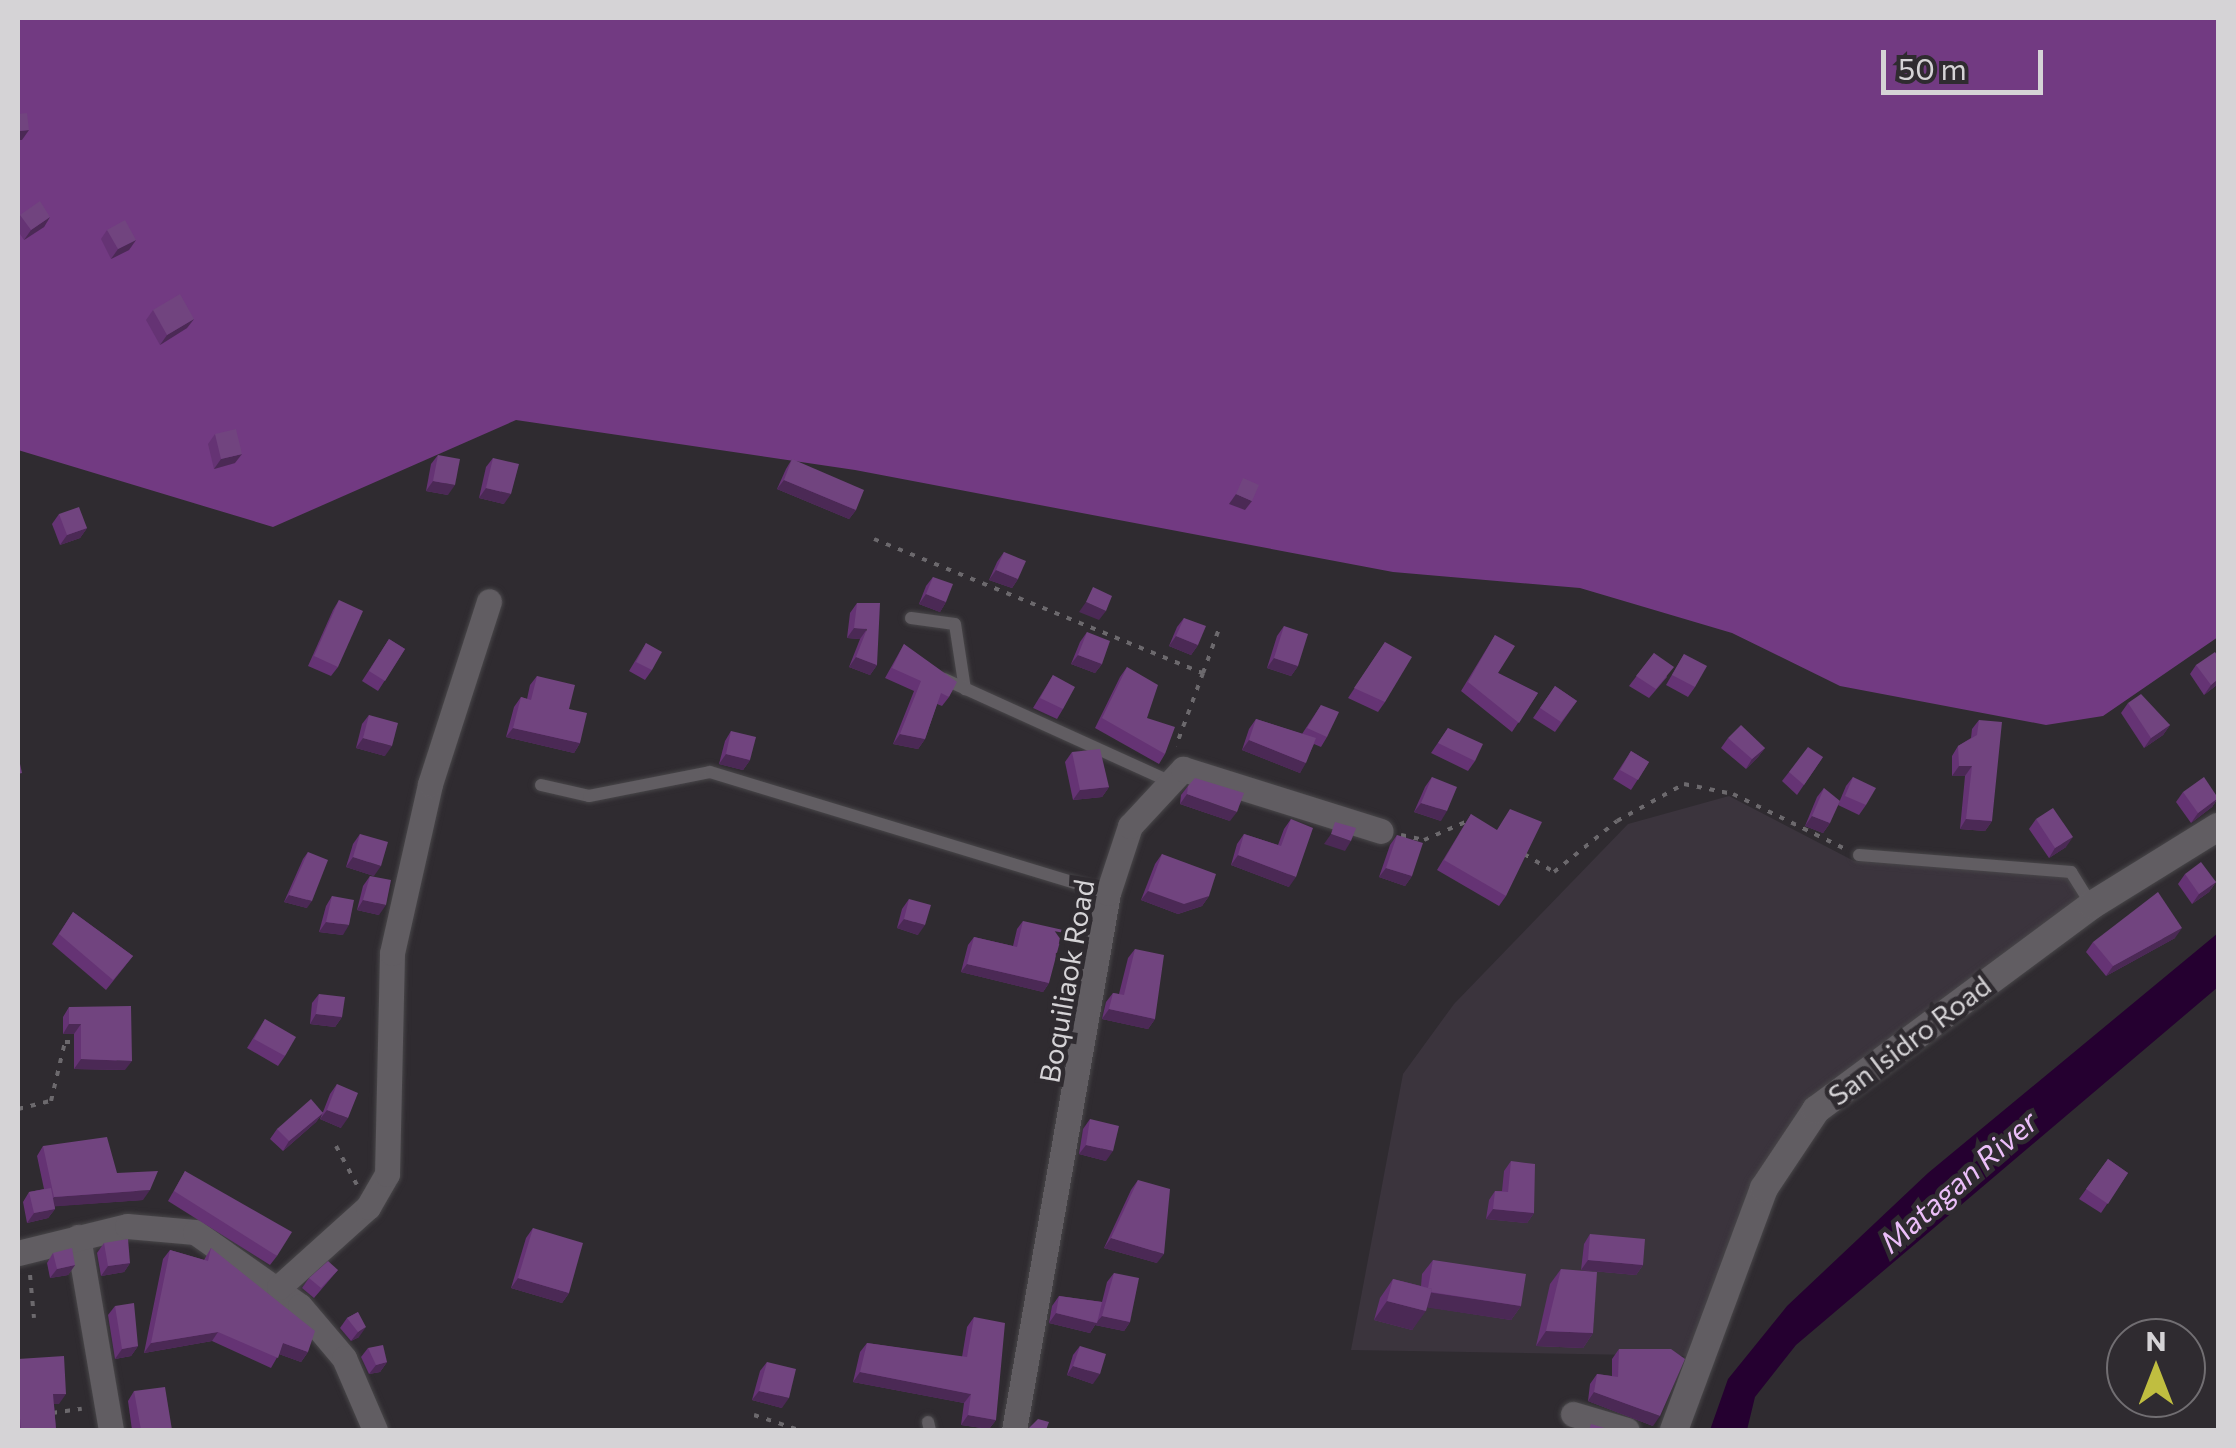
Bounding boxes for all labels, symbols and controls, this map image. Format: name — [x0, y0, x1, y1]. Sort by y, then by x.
scale bar — [1886, 30, 2048, 92]
text: 50 m — [1898, 49, 1967, 86]
street label: Boquiliaok Road — [1032, 877, 1100, 1085]
street label: San Isidro Road — [1821, 968, 1997, 1112]
water label: Matagan River — [1872, 1103, 2044, 1259]
north arrow — [2106, 1318, 2206, 1418]
text: N — [2146, 1323, 2167, 1357]

